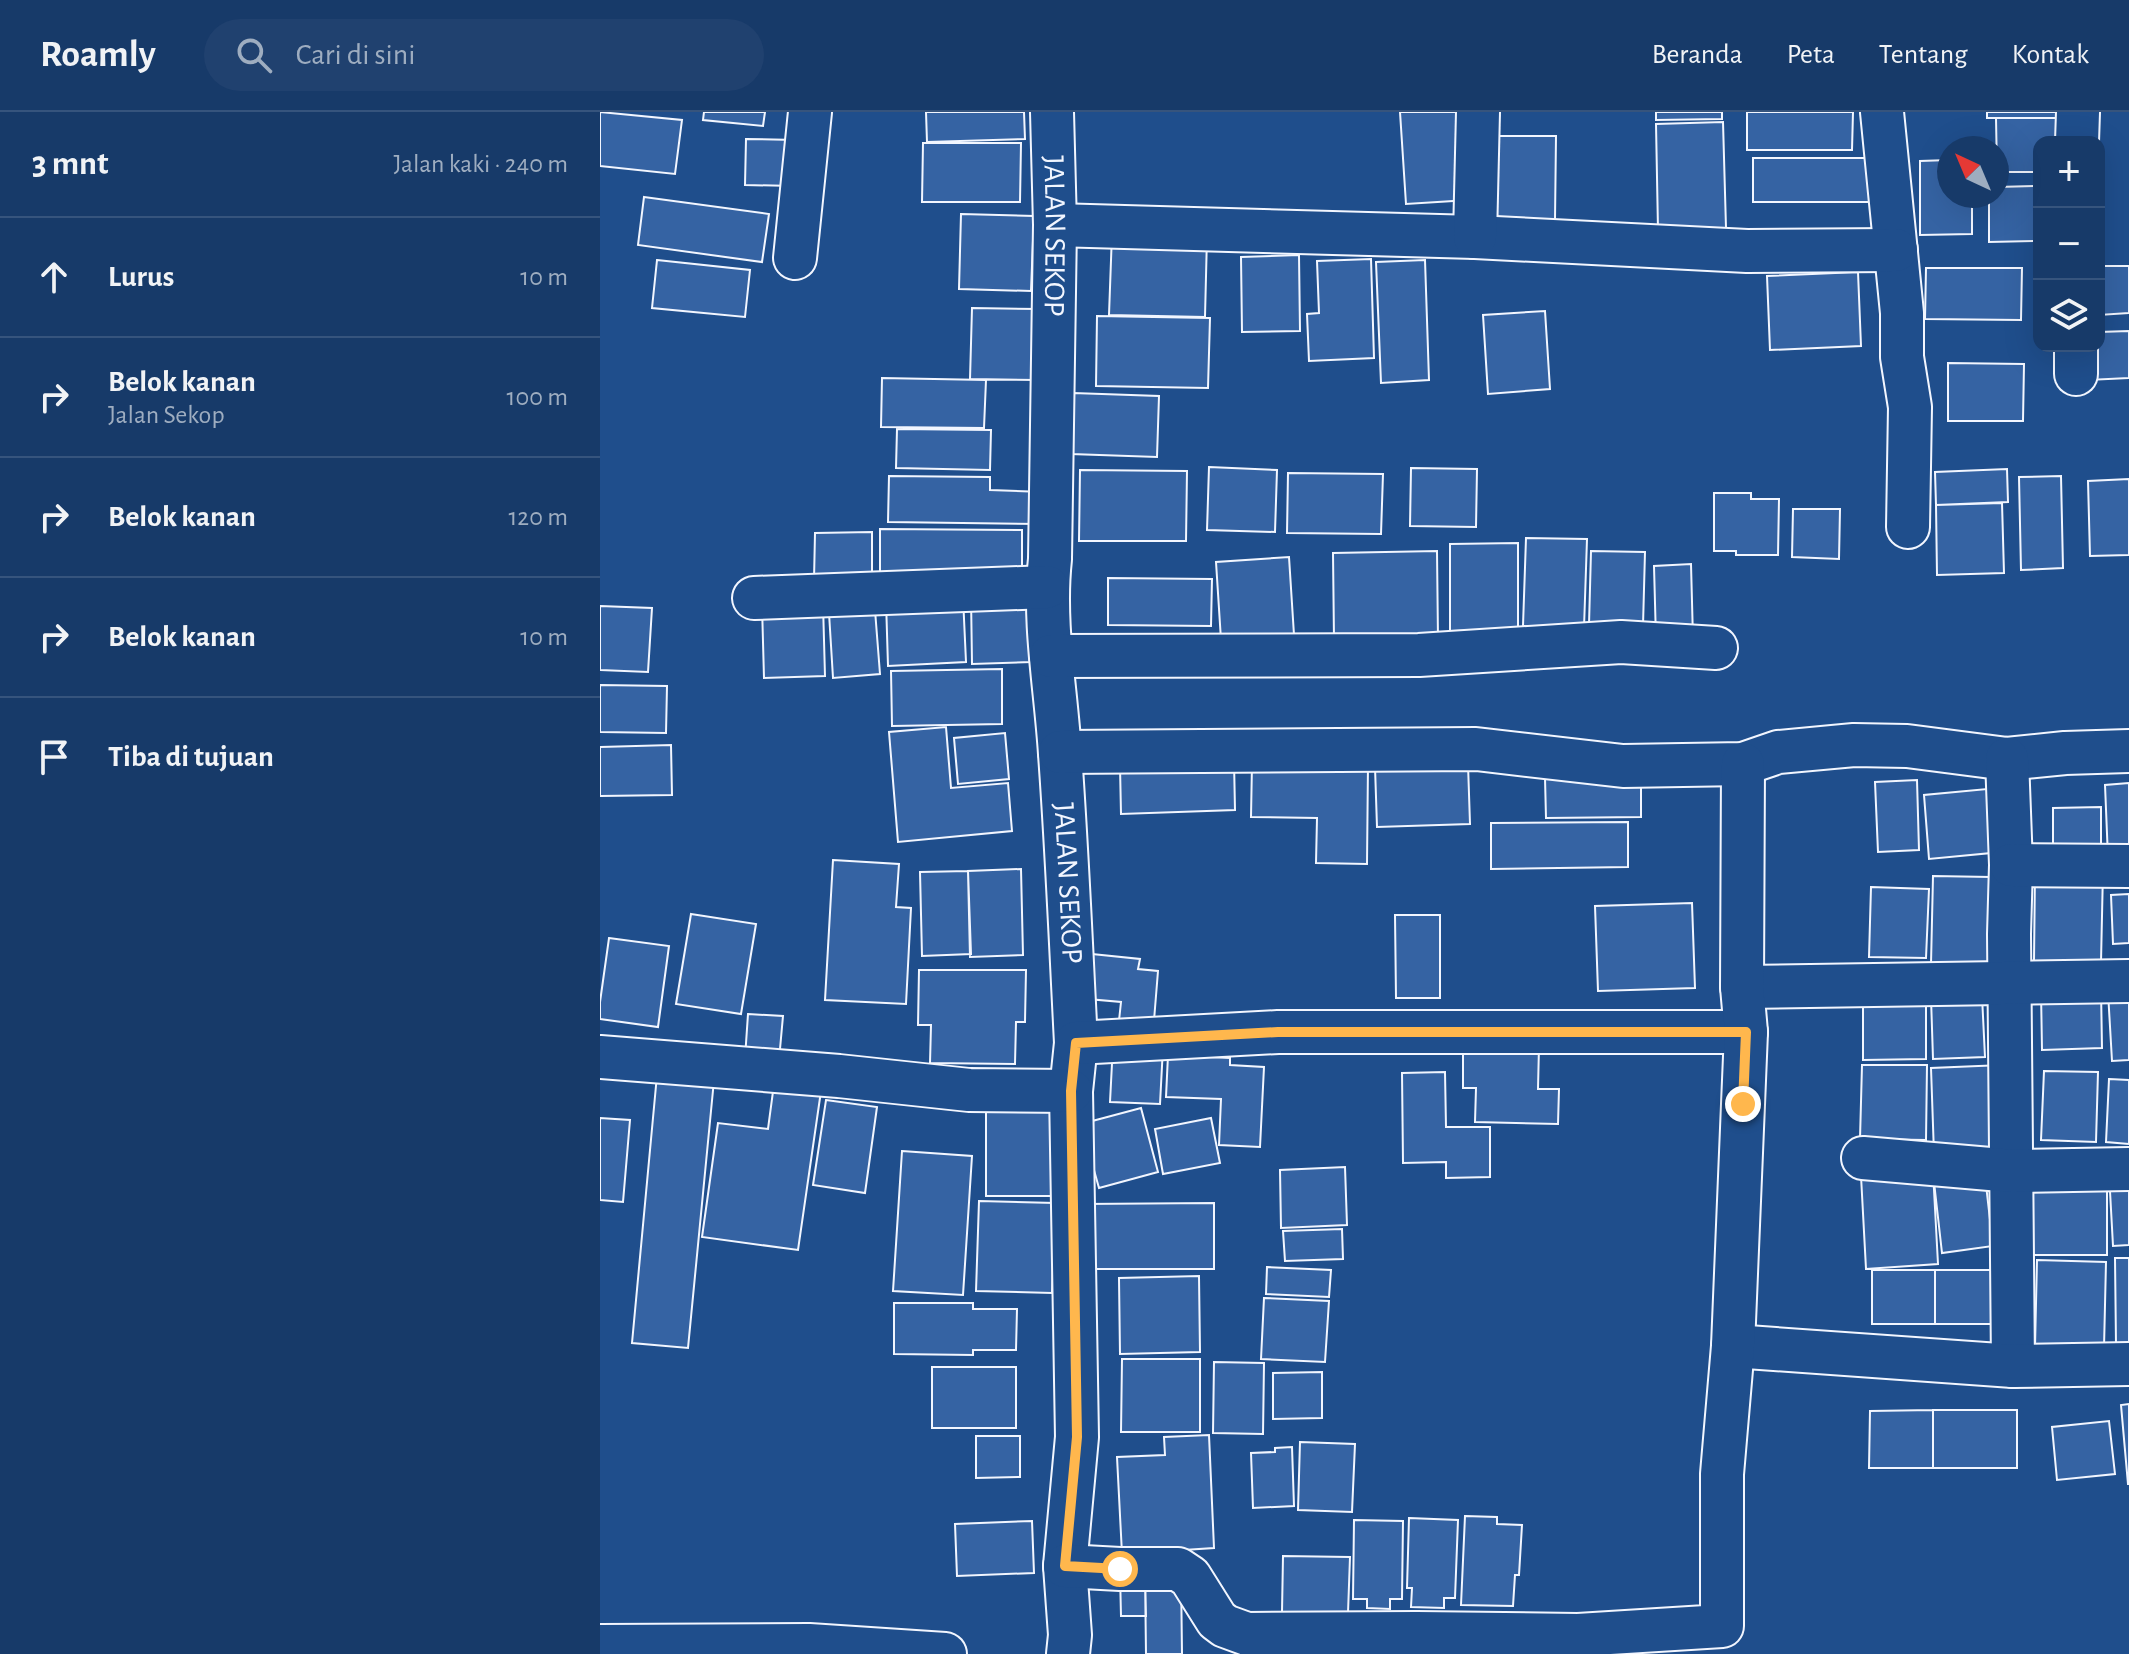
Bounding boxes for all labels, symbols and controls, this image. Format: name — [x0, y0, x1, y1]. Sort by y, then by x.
search box — [204, 19, 764, 91]
icon: search — [232, 33, 276, 77]
text: Roamly — [40, 36, 156, 74]
text: Cari di sini — [296, 40, 416, 70]
text: Beranda — [1652, 41, 1743, 69]
text: Peta — [1787, 41, 1835, 69]
text: Tentang — [1879, 41, 1968, 69]
text: Kontak — [2012, 41, 2089, 69]
north arrow — [1937, 136, 2009, 208]
map controls — [2033, 136, 2105, 352]
button: + — [2033, 136, 2105, 208]
text: 3 mnt — [32, 147, 109, 181]
text: Jalan kaki · 240 m — [393, 151, 568, 177]
street label: JALAN SEKOP — [1038, 155, 1070, 317]
button: − — [2033, 208, 2105, 280]
icon: ahead — [32, 255, 76, 299]
text: Lurus — [108, 262, 174, 292]
text: 10 m — [520, 264, 568, 290]
button: layers — [2033, 280, 2105, 352]
text: Belok kanan — [108, 367, 256, 397]
icon: right — [32, 375, 76, 419]
text: 100 m — [507, 384, 568, 410]
text: Jalan Sekop — [108, 402, 225, 428]
icon: right — [32, 495, 76, 539]
text: Belok kanan — [108, 502, 256, 532]
text: 120 m — [508, 504, 568, 530]
icon: right — [32, 615, 76, 659]
text: Belok kanan — [108, 622, 256, 652]
text: 10 m — [520, 624, 568, 650]
icon: arrive — [32, 735, 76, 779]
text: Tiba di tujuan — [108, 742, 274, 772]
street label: JALAN SEKOP — [1048, 802, 1087, 964]
route end — [1725, 1086, 1761, 1122]
route start — [1102, 1551, 1138, 1587]

